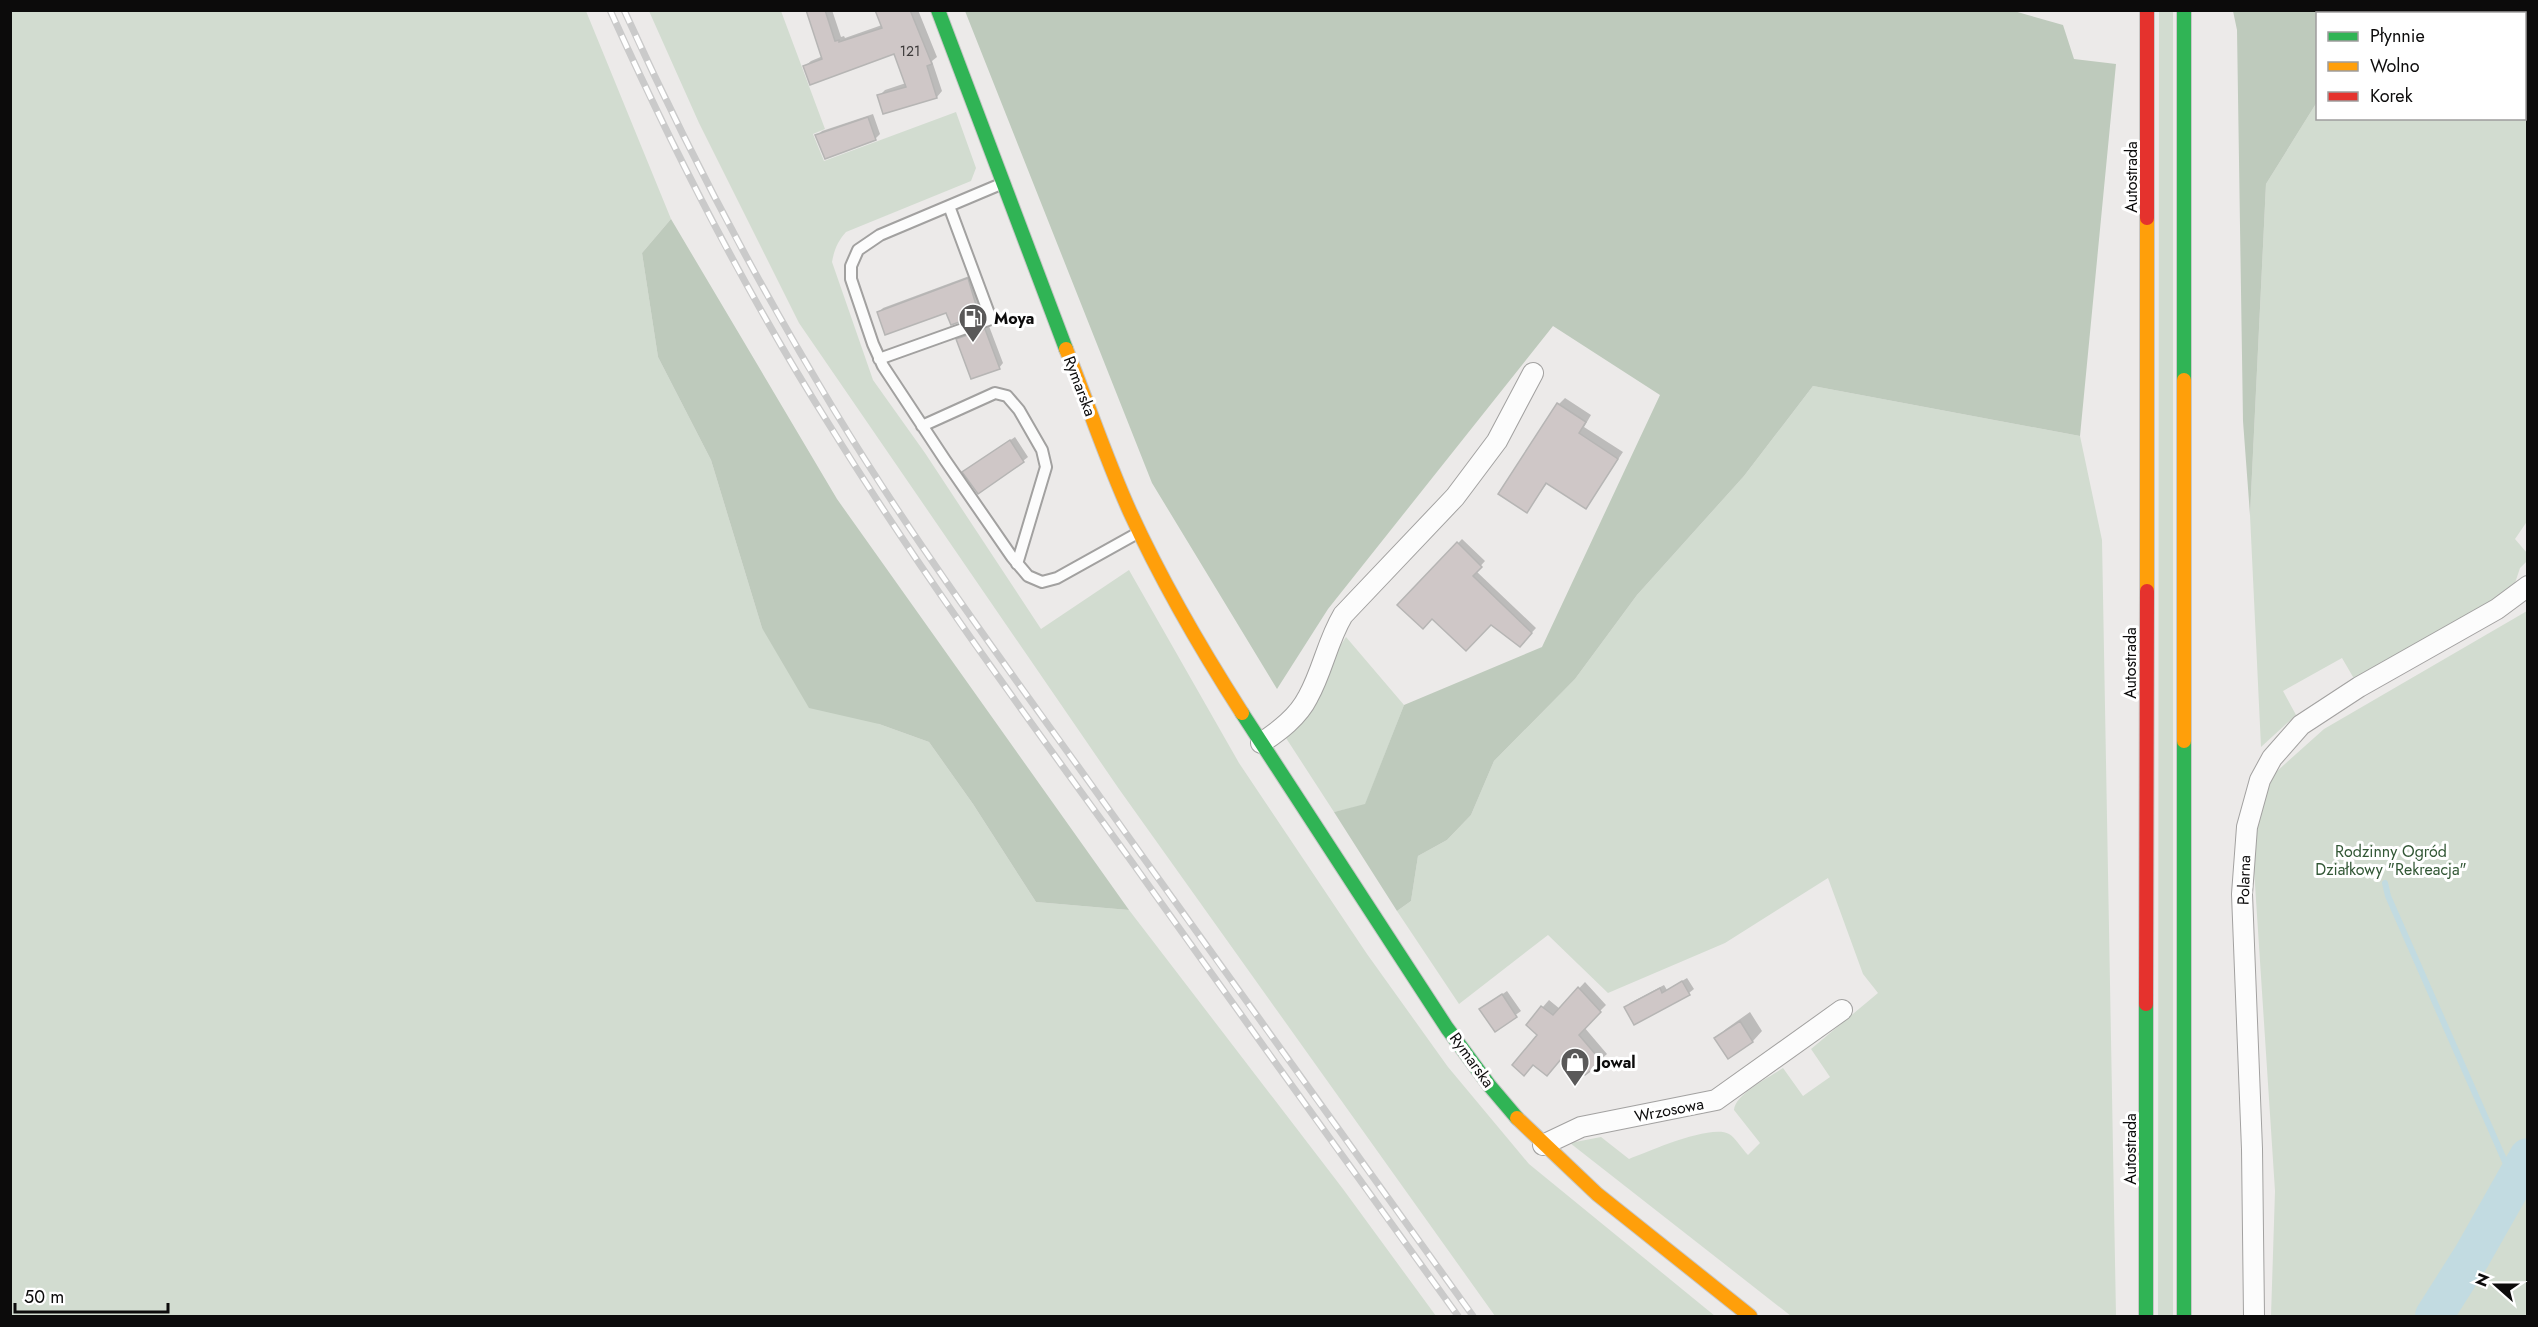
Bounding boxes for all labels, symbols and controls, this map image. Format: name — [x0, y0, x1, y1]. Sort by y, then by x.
legend — [2316, 12, 2526, 120]
text: Płynnie — [2370, 23, 2425, 49]
house number: 121 — [900, 41, 920, 61]
text: Wolno — [2370, 53, 2420, 79]
text: Korek — [2370, 83, 2413, 109]
street label: Autostrada — [2120, 141, 2143, 213]
fuel station icon: Moya — [957, 302, 989, 344]
place label: Moya — [994, 307, 1034, 330]
street label: Rymarska — [1058, 353, 1102, 419]
street label: Autostrada — [2119, 627, 2142, 699]
park label: Rodzinny Ogród Działkowy "Rekreacja" — [2315, 840, 2467, 881]
street label: Polarna — [2232, 855, 2256, 905]
street label: Rymarska — [1444, 1028, 1500, 1092]
shop icon: Jowal — [1559, 1046, 1591, 1088]
place label: Jowal — [1593, 1051, 1636, 1074]
street label: Wrzosowa — [1632, 1092, 1706, 1128]
street label: Autostrada — [2119, 1113, 2142, 1185]
north arrow — [2466, 1255, 2526, 1315]
text: N — [2469, 1270, 2495, 1290]
scale bar — [15, 1276, 168, 1314]
text: 50 m — [24, 1284, 64, 1310]

